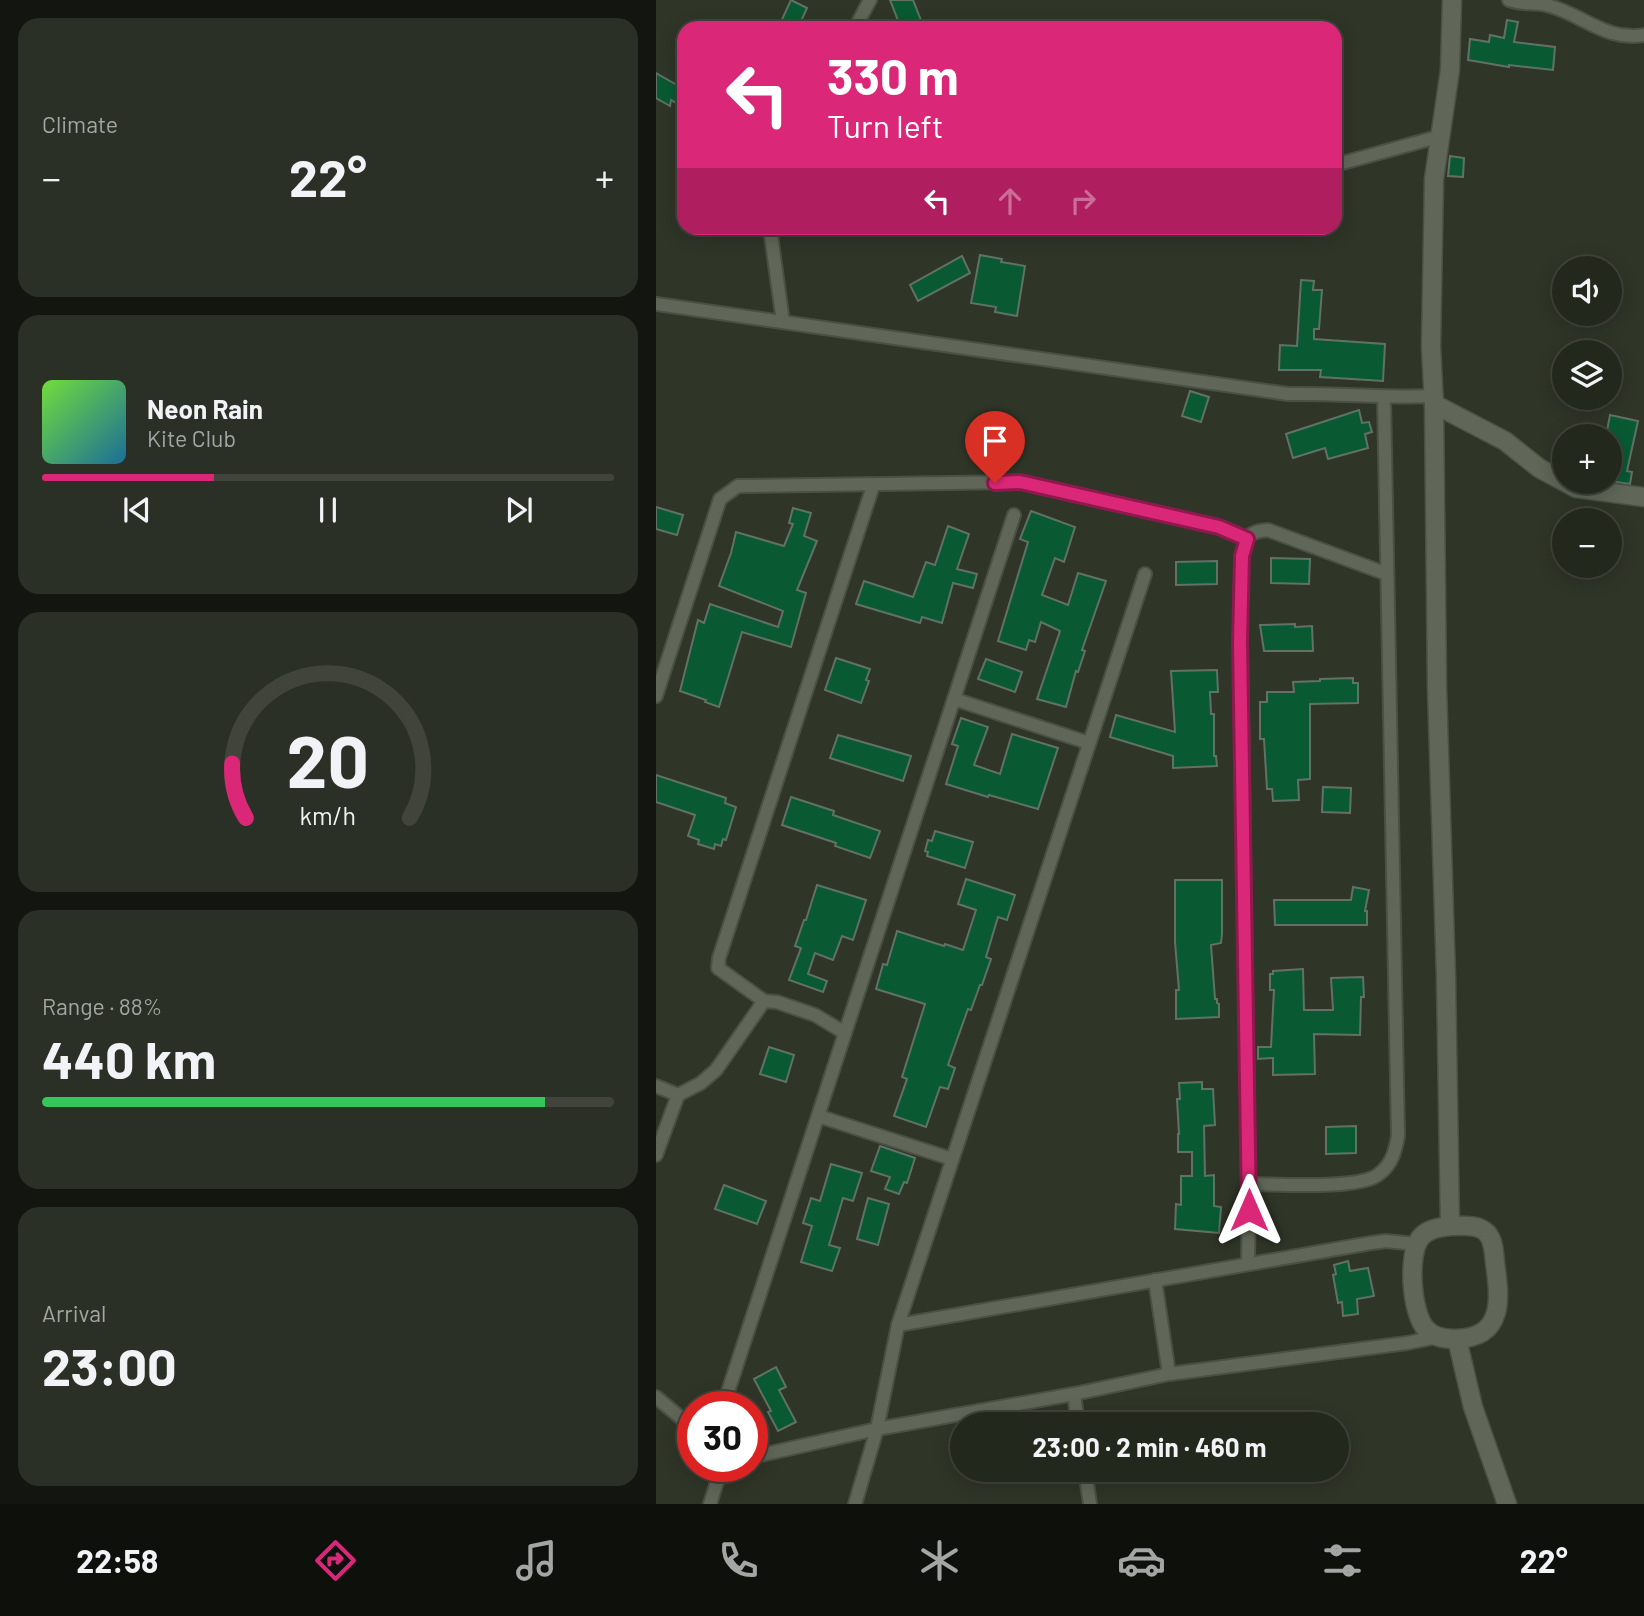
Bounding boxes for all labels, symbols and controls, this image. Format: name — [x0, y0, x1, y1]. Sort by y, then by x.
text: 330 m — [827, 46, 959, 105]
icon: left — [712, 49, 803, 140]
text: Turn left — [827, 106, 944, 144]
text: Climate — [42, 110, 118, 138]
text: 22° — [289, 145, 367, 207]
text: − — [42, 154, 61, 200]
text: + — [595, 154, 614, 200]
icon: left — [918, 182, 956, 220]
icon: ahead — [991, 182, 1029, 220]
icon: right — [1064, 182, 1102, 220]
map controls — [1552, 256, 1622, 578]
button: sound — [1552, 256, 1622, 326]
button: layers — [1552, 340, 1622, 410]
text: Neon Rain — [147, 393, 263, 424]
pin — [965, 411, 1025, 483]
icon: arrive — [976, 422, 1014, 460]
text: Kite Club — [147, 424, 236, 452]
button: + — [1552, 424, 1622, 494]
icon: previous — [118, 491, 156, 529]
icon: pause — [309, 491, 347, 529]
icon: next — [500, 491, 538, 529]
button: − — [1552, 508, 1622, 578]
text: 20 — [287, 715, 369, 803]
text: km/h — [300, 800, 356, 830]
text: Range · 88% — [42, 992, 162, 1020]
text: 440 km — [42, 1027, 216, 1089]
position arrow — [1212, 1173, 1286, 1247]
text: Arrival — [42, 1299, 106, 1327]
text: 23:00 — [42, 1334, 177, 1396]
speed limit sign: 30 — [677, 1391, 768, 1482]
text: 23:00 · 2 min · 460 m — [1032, 1431, 1267, 1462]
icon: directions — [311, 1536, 360, 1585]
icon: music — [512, 1536, 561, 1585]
icon: phone — [714, 1536, 763, 1585]
icon: climate — [915, 1536, 964, 1585]
icon: car — [1117, 1536, 1166, 1585]
icon: filters — [1318, 1536, 1367, 1585]
text: 22:58 — [76, 1541, 158, 1579]
text: 22° — [1520, 1541, 1568, 1579]

